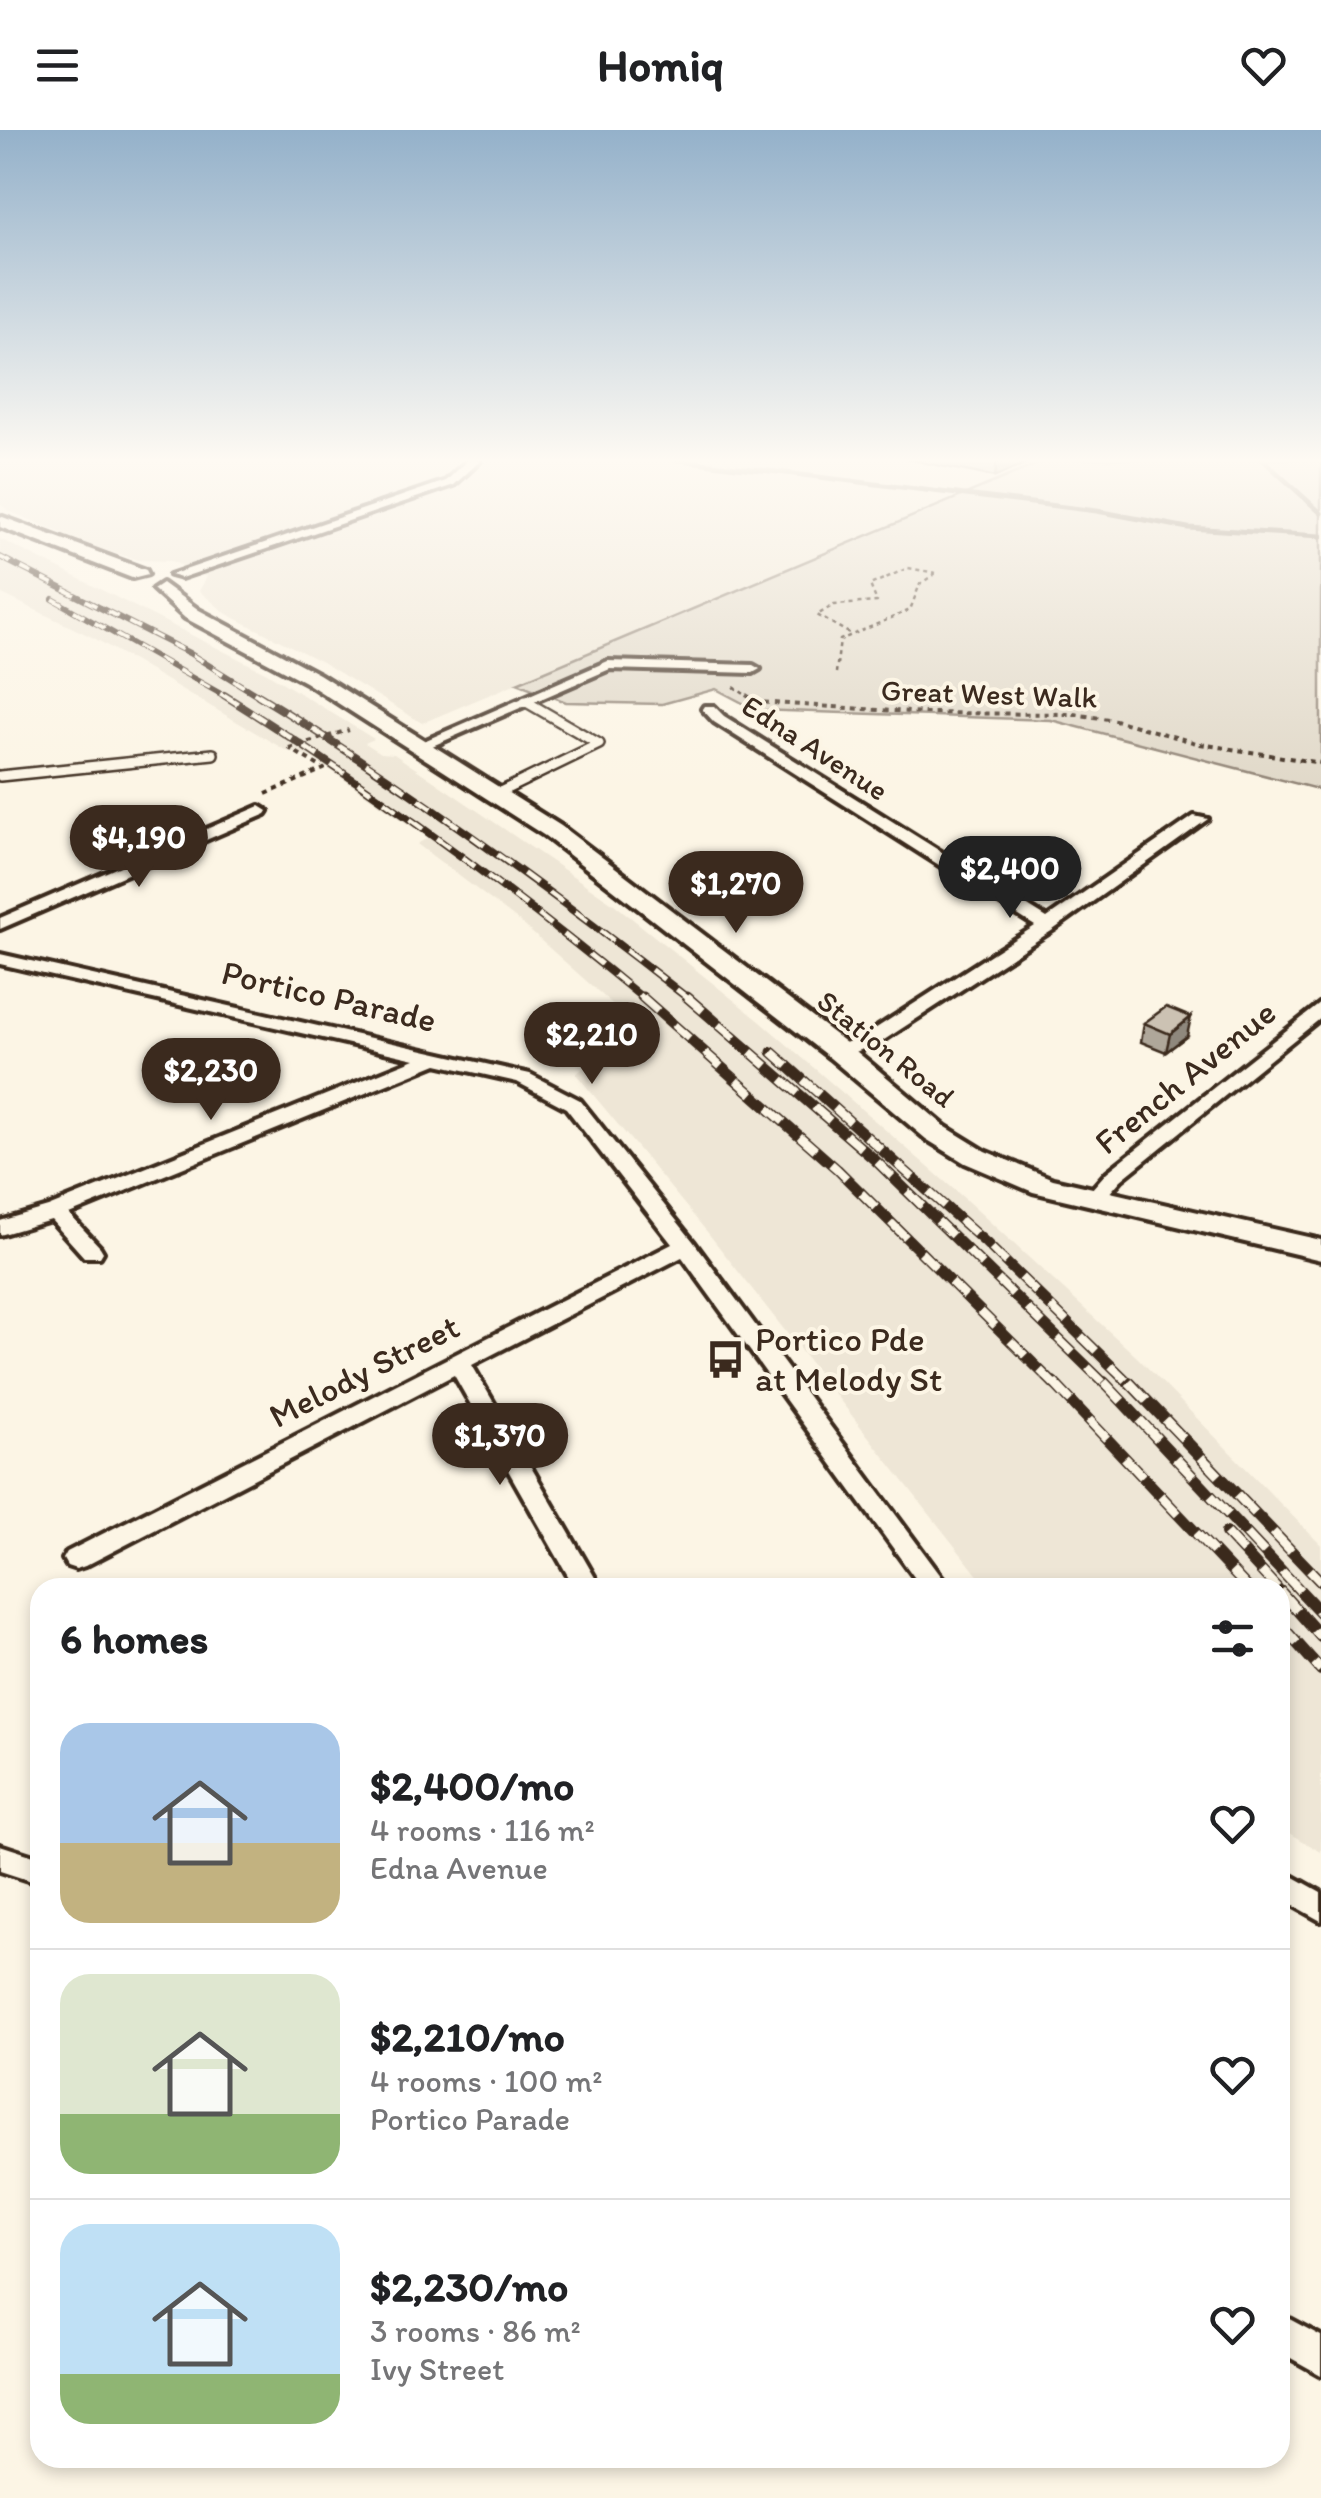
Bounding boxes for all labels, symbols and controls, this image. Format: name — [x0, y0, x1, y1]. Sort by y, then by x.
icon: menu — [30, 38, 85, 93]
text: Homiq — [597, 38, 724, 92]
icon: heart — [1236, 38, 1291, 93]
street label: Great West Walk — [880, 671, 1098, 716]
street label: Edna Avenue — [735, 687, 895, 809]
pin: $4,190 — [58, 805, 220, 890]
text: $4,190 — [92, 818, 186, 856]
pin: $2,400 — [929, 836, 1091, 921]
text: $2,400 — [960, 849, 1060, 887]
pin: $1,270 — [655, 851, 817, 936]
text: $1,270 — [690, 864, 782, 902]
street label: Portico Parade — [218, 951, 440, 1041]
street label: Station Road — [810, 982, 963, 1116]
street label: French Avenue — [1086, 991, 1284, 1163]
pin: $2,210 — [511, 1002, 673, 1087]
text: $2,210 — [546, 1015, 638, 1053]
pin: $2,230 — [130, 1038, 292, 1123]
text: $2,230 — [164, 1051, 258, 1089]
street label: Melody Street — [262, 1305, 466, 1437]
place label: Portico Pde at Melody St — [755, 1318, 942, 1400]
bus stop icon: Portico Pde at Melody St — [704, 1338, 746, 1380]
pin: $1,370 — [419, 1403, 581, 1488]
text: $1,370 — [454, 1416, 546, 1454]
icon: filters — [1205, 1611, 1260, 1666]
text: 6 homes — [60, 1613, 208, 1664]
text: $2,400/mo — [370, 1760, 575, 1811]
icon: home — [140, 1763, 260, 1883]
icon: heart — [1205, 1796, 1260, 1851]
text: 4 rooms · 116 m² — [370, 1811, 595, 1849]
text: Edna Avenue — [370, 1849, 548, 1887]
text: $2,210/mo — [370, 2011, 565, 2062]
icon: home — [140, 2014, 260, 2134]
icon: heart — [1205, 2047, 1260, 2102]
text: 4 rooms · 100 m² — [370, 2062, 602, 2100]
text: Portico Parade — [370, 2100, 570, 2138]
text: $2,230/mo — [370, 2261, 569, 2312]
icon: home — [140, 2264, 260, 2384]
icon: heart — [1205, 2297, 1260, 2352]
text: 3 rooms · 86 m² — [370, 2312, 581, 2350]
text: Ivy Street — [370, 2350, 504, 2388]

